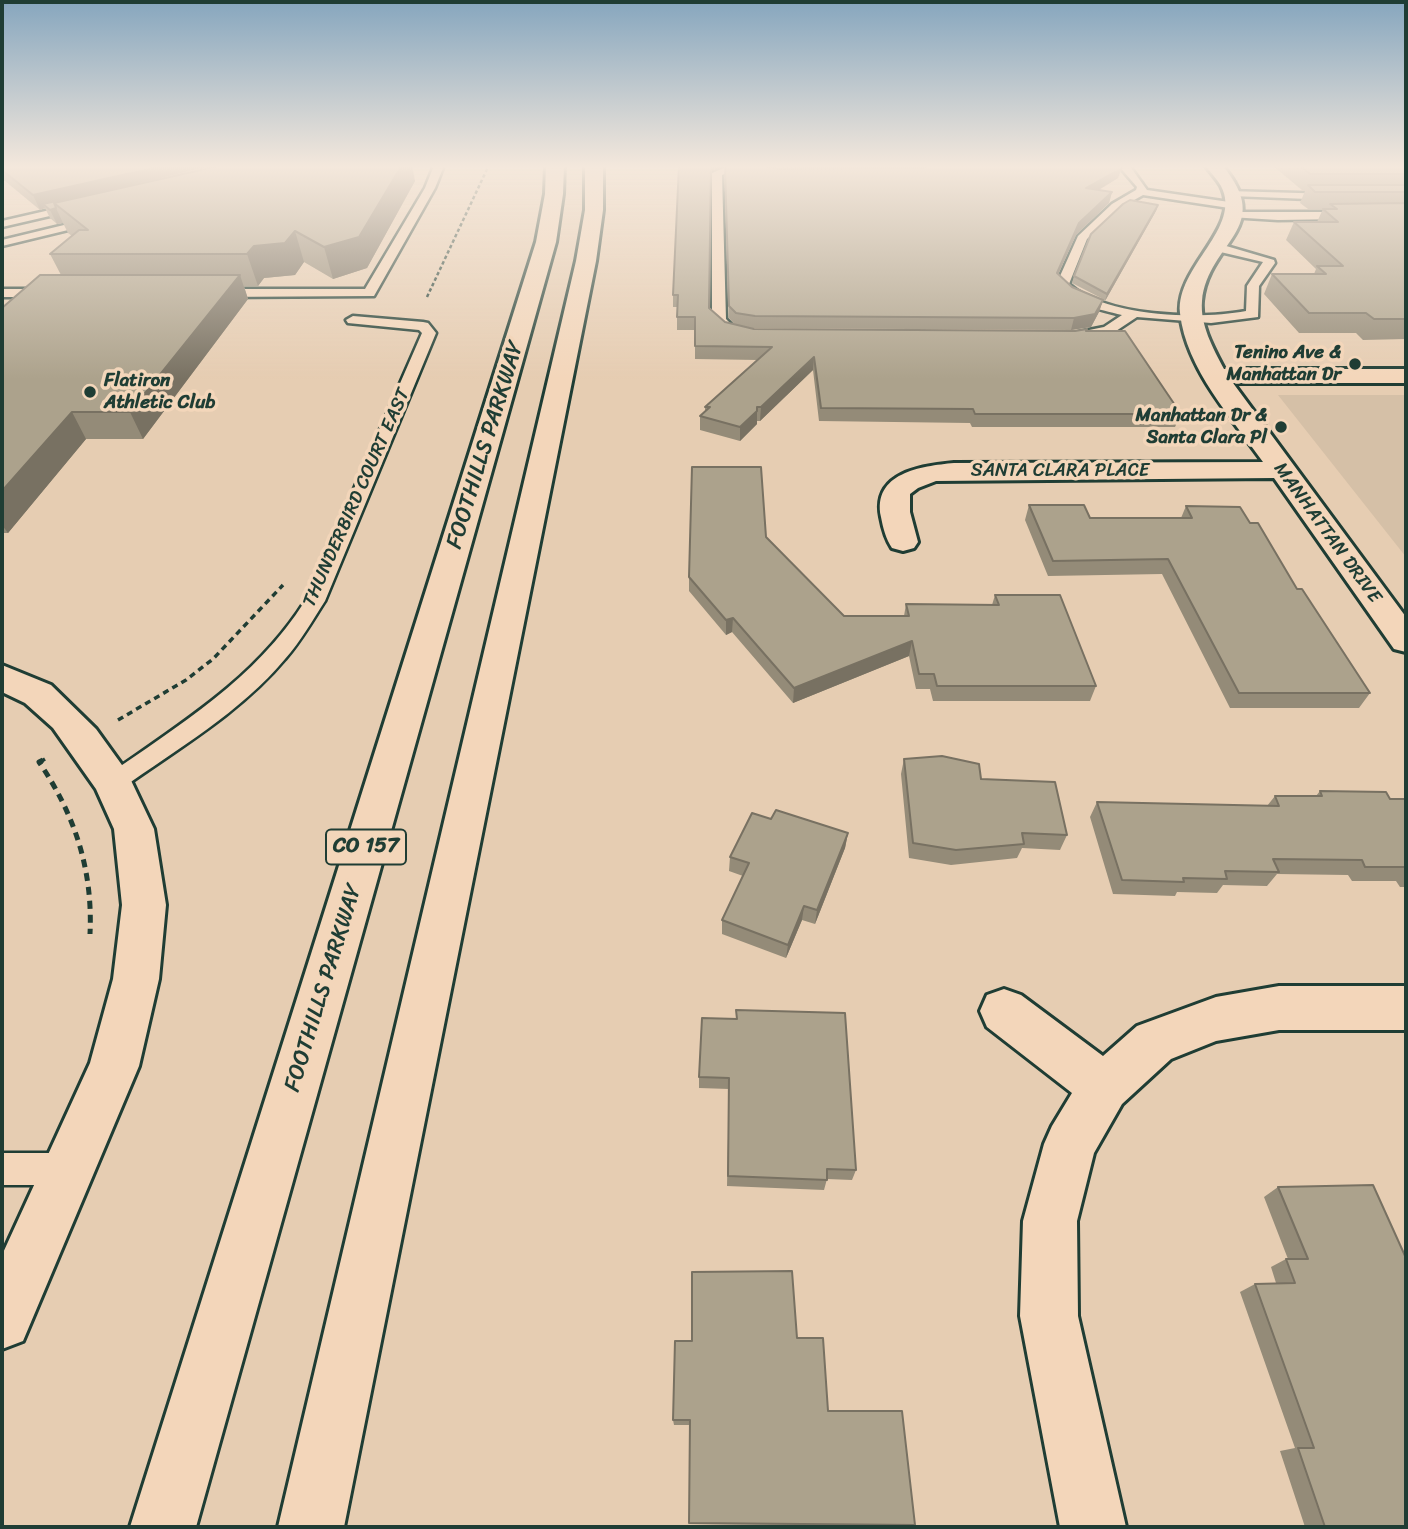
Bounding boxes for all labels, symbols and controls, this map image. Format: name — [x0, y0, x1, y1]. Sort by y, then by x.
street label: FOOTHILLS PARKWAY — [441, 338, 531, 552]
place label: Tenino Ave & Manhattan Dr — [1227, 342, 1341, 386]
marker: Tenino Ave & Manhattan Dr — [1347, 356, 1363, 372]
place label: Flatiron Athletic Club — [104, 370, 215, 414]
marker: Flatiron Athletic Club — [82, 384, 98, 400]
street label: THUNDERBIRD COURT EAST — [298, 385, 416, 611]
place label: Manhattan Dr & Santa Clara Pl — [1136, 405, 1267, 449]
marker: Manhattan Dr & Santa Clara Pl — [1273, 419, 1289, 435]
street label: MANHATTAN DRIVE — [1268, 458, 1386, 608]
street label: SANTA CLARA PLACE — [971, 460, 1149, 482]
road number: CO 157 — [326, 830, 406, 864]
street label: FOOTHILLS PARKWAY — [279, 881, 369, 1095]

